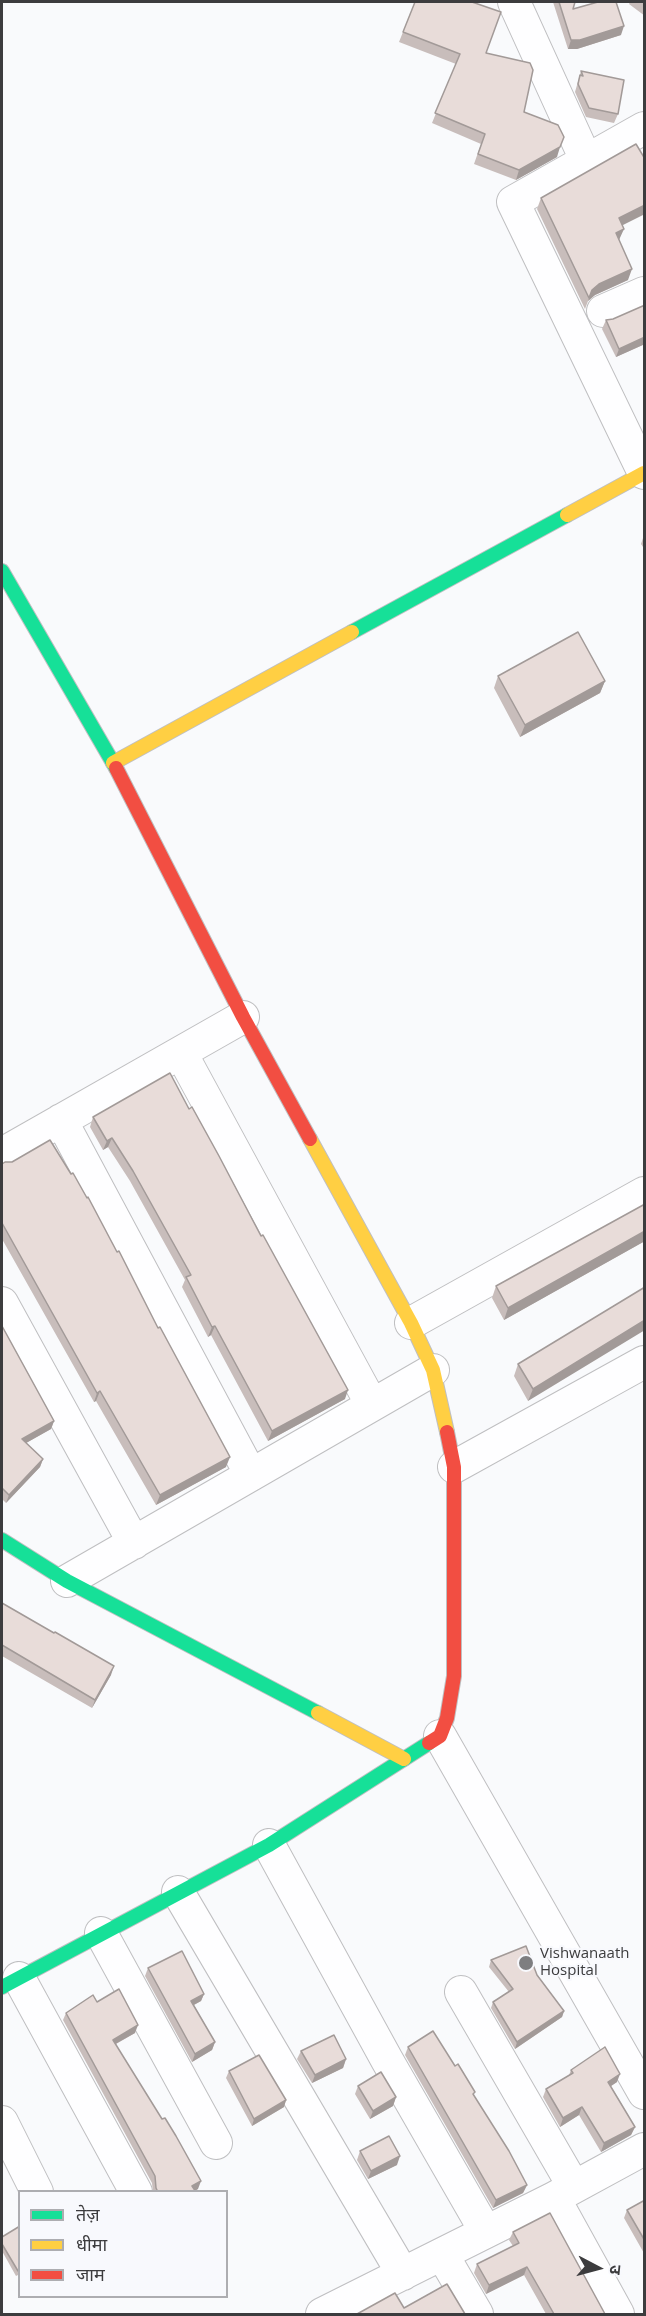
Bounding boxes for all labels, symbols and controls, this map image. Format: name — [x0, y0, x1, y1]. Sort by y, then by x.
place label: Vishwanaath Hospital — [540, 1945, 629, 1980]
marker: Vishwanaath Hospital — [517, 1954, 535, 1972]
legend — [18, 2190, 228, 2298]
text: तेज़ — [76, 2202, 100, 2226]
text: धीमा — [76, 2232, 107, 2256]
north arrow — [568, 2238, 628, 2298]
text: जाम — [76, 2262, 105, 2286]
text: उ — [604, 2264, 627, 2276]

